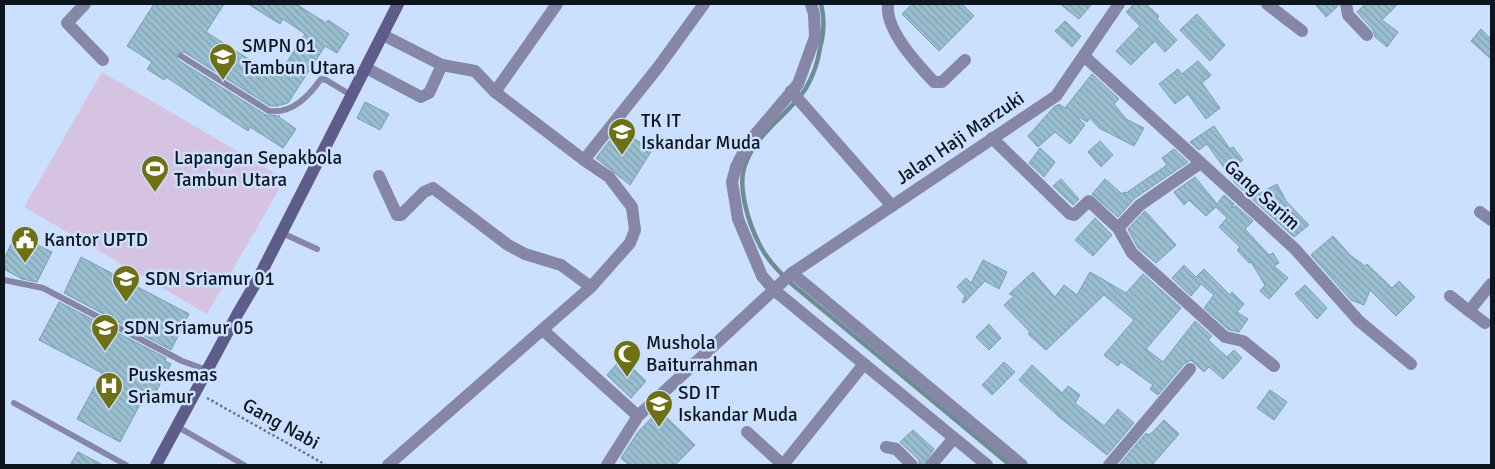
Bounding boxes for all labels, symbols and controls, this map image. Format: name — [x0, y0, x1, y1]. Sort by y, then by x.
place label: SMPN 01 Tambun Utara — [242, 34, 355, 80]
school or university icon: SMPN 01 Tambun Utara — [208, 42, 238, 81]
street label: Jalan Haji Marzuki — [891, 86, 1029, 190]
place label: TK IT Iskandar Muda — [641, 109, 761, 155]
school or university icon: TK IT Iskandar Muda — [607, 117, 637, 156]
place label: Lapangan Sepakbola Tambun Utara — [174, 146, 342, 192]
sports icon: Lapangan Sepakbola Tambun Utara — [140, 154, 170, 193]
street label: Gang Sarim — [1219, 155, 1305, 235]
public building icon: Kantor UPTD — [10, 225, 40, 264]
place label: Kantor UPTD — [44, 228, 148, 252]
school or university icon: SDN Sriamur 01 — [111, 264, 141, 303]
place label: SDN Sriamur 01 — [145, 267, 275, 291]
school or university icon: SDN Sriamur 05 — [90, 313, 120, 352]
place label: SDN Sriamur 05 — [124, 316, 254, 340]
place label: Mushola Baiturrahman — [646, 331, 758, 377]
mosque icon: Mushola Baiturrahman — [612, 339, 642, 378]
place label: Puskesmas Sriamur — [128, 363, 217, 409]
hospital icon: Puskesmas Sriamur — [94, 371, 124, 410]
place label: SD IT Iskandar Muda — [678, 381, 798, 427]
school or university icon: SD IT Iskandar Muda — [644, 389, 674, 428]
street label: Gang Nabi — [238, 393, 324, 455]

